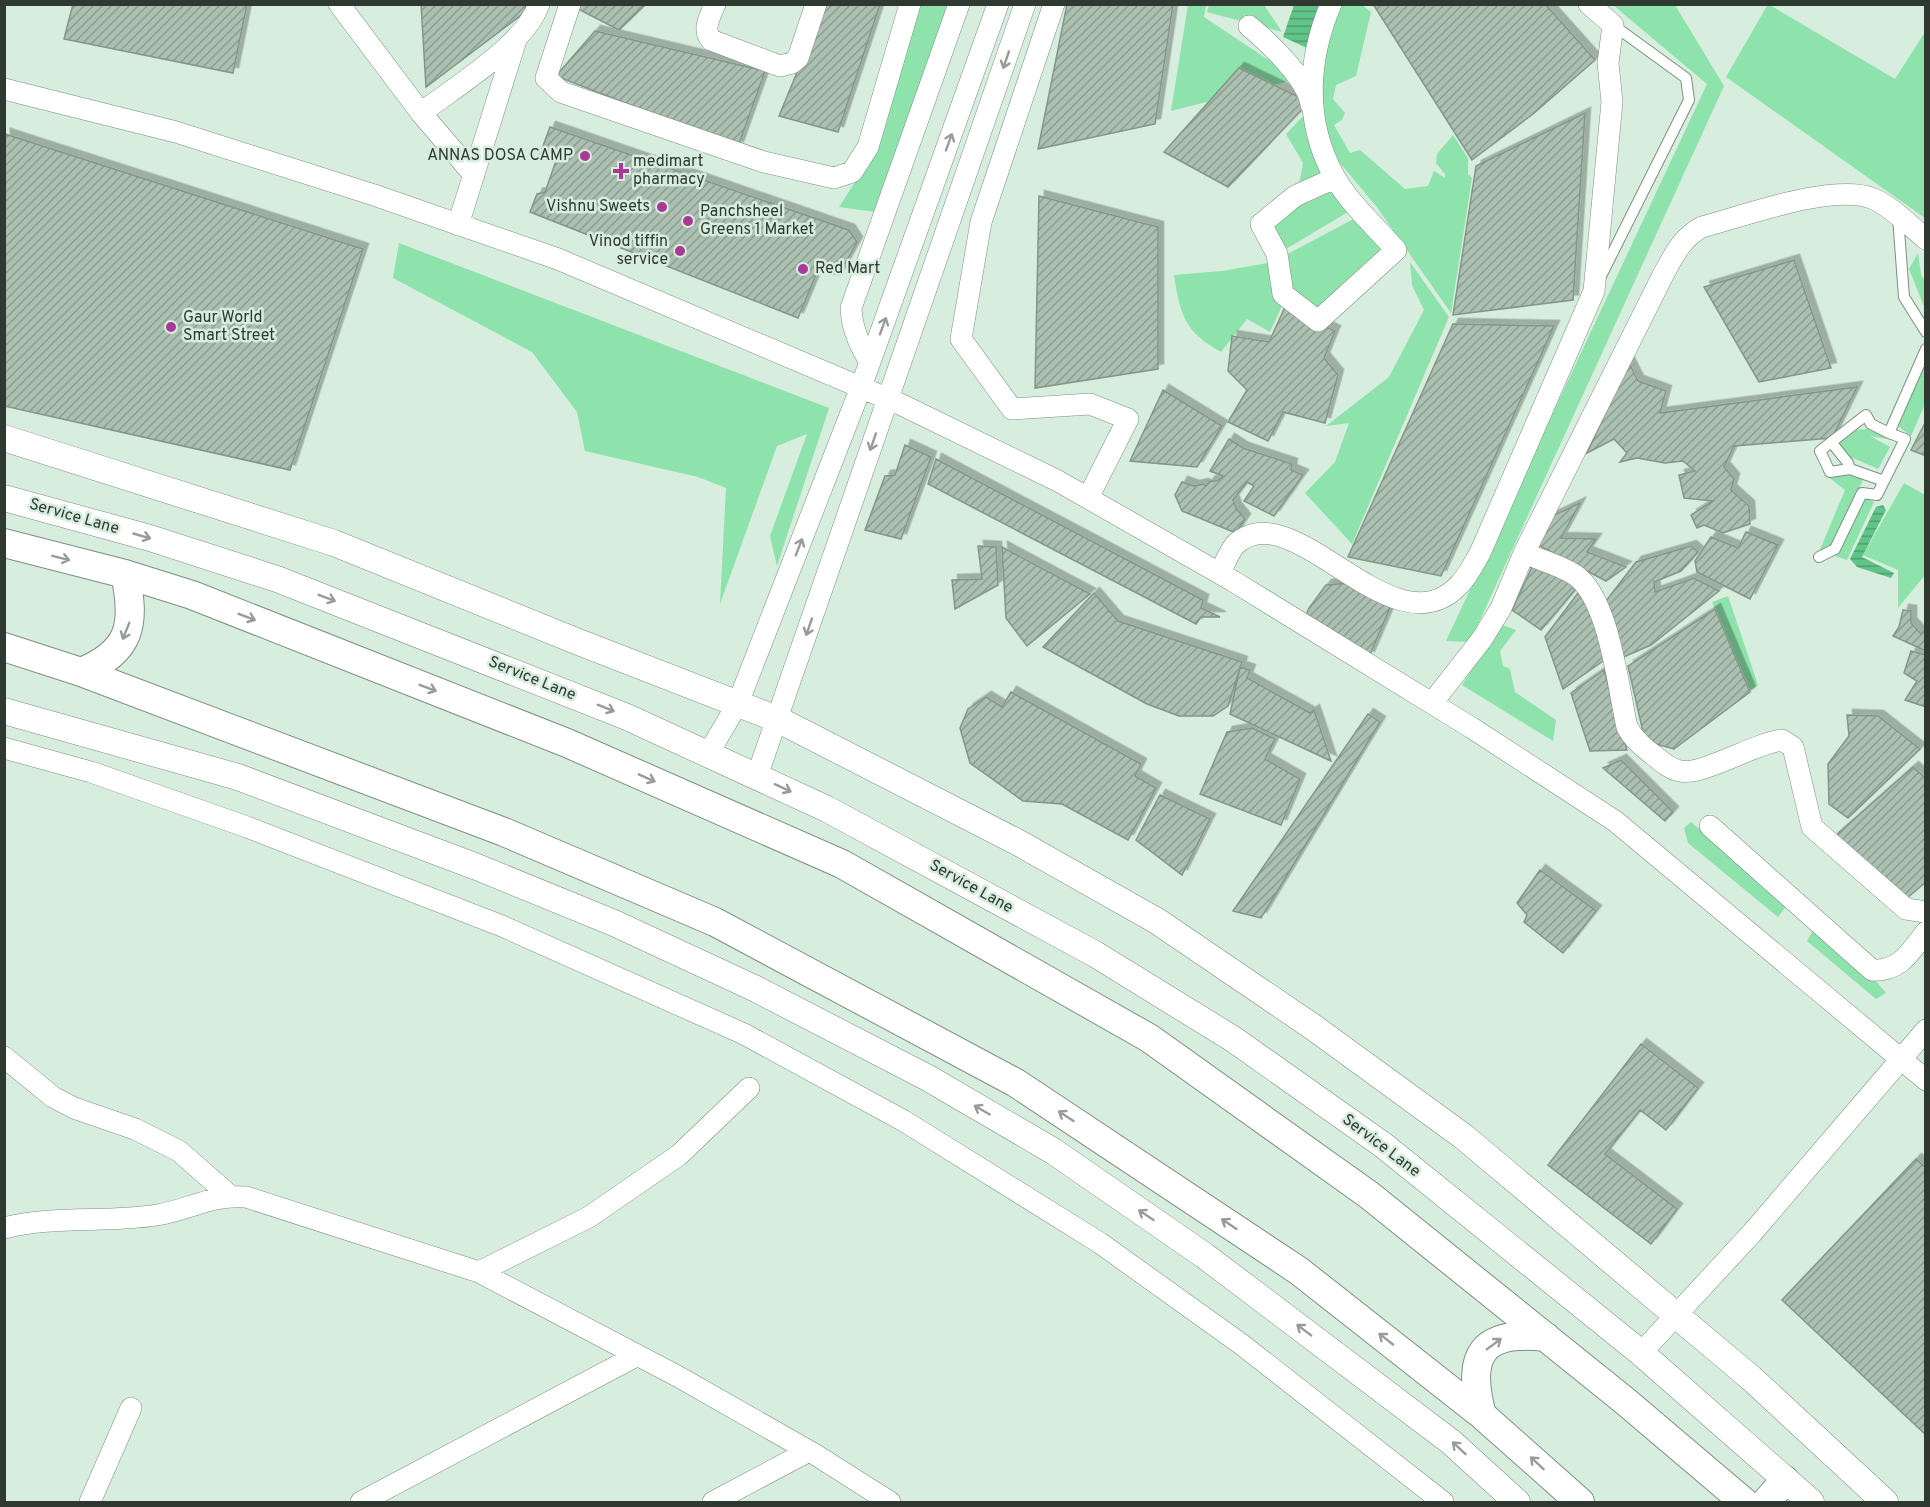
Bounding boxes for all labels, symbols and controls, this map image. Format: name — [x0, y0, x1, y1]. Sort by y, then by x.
one-way arrow — [999, 50, 1010, 69]
one-way arrow — [944, 133, 955, 152]
place label: ANNAS DOSA CAMP — [427, 146, 573, 166]
marker: ANNAS DOSA CAMP — [578, 149, 592, 163]
place label: medimart pharmacy — [633, 152, 705, 190]
marker: medimart pharmacy — [614, 164, 628, 178]
place label: Vishnu Sweets — [546, 197, 650, 217]
marker: Vishnu Sweets — [655, 200, 669, 214]
place label: Panchsheel Greens 1 Market — [700, 202, 814, 240]
marker: Panchsheel Greens 1 Market — [681, 214, 695, 228]
place label: Vinod tiffin service — [589, 232, 668, 270]
marker: Vinod tiffin service — [673, 244, 687, 258]
place label: Red Mart — [815, 259, 880, 279]
marker: Red Mart — [796, 262, 810, 276]
place label: Gaur World Smart Street — [183, 308, 275, 346]
one-way arrow — [879, 317, 890, 335]
marker: Gaur World Smart Street — [164, 320, 178, 334]
one-way arrow — [867, 433, 878, 451]
street label: Service Lane — [27, 495, 121, 539]
one-way arrow — [132, 531, 151, 542]
one-way arrow — [794, 538, 805, 557]
one-way arrow — [51, 552, 70, 564]
one-way arrow — [317, 593, 336, 604]
one-way arrow — [237, 612, 256, 623]
one-way arrow — [803, 617, 814, 636]
one-way arrow — [120, 621, 131, 640]
street label: Service Lane — [485, 652, 579, 706]
one-way arrow — [418, 683, 437, 694]
one-way arrow — [596, 703, 614, 714]
one-way arrow — [638, 773, 656, 784]
one-way arrow — [774, 783, 792, 795]
street label: Service Lane — [926, 856, 1016, 918]
one-way arrow — [974, 1104, 991, 1116]
one-way arrow — [1059, 1110, 1075, 1122]
street label: Service Lane — [1338, 1110, 1424, 1182]
one-way arrow — [1139, 1209, 1155, 1221]
one-way arrow — [1221, 1218, 1238, 1230]
one-way arrow — [1296, 1324, 1312, 1337]
one-way arrow — [1379, 1332, 1395, 1345]
one-way arrow — [1485, 1338, 1501, 1350]
one-way arrow — [1451, 1441, 1466, 1456]
one-way arrow — [1529, 1456, 1544, 1470]

